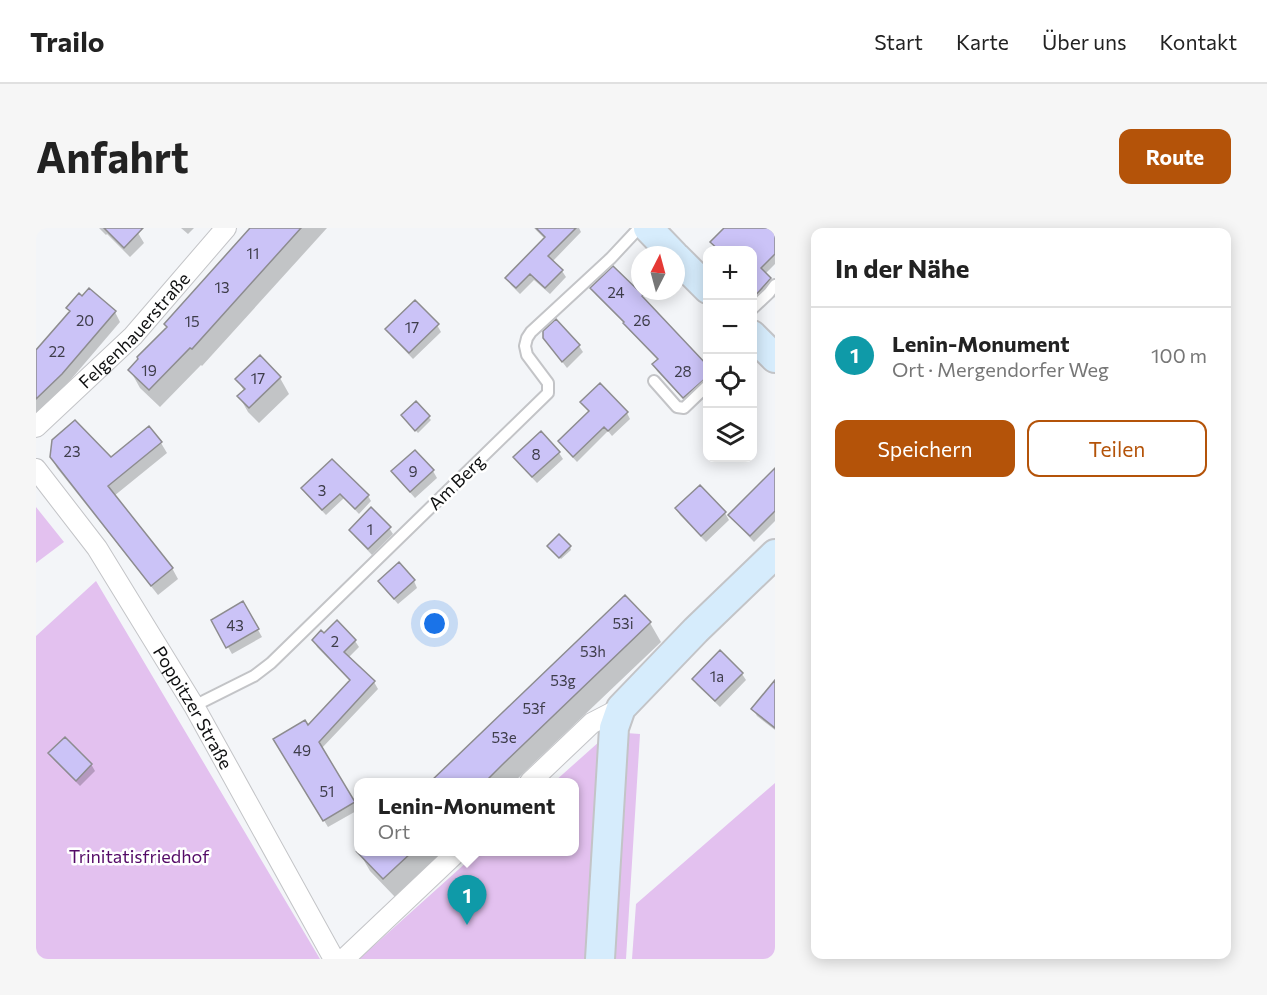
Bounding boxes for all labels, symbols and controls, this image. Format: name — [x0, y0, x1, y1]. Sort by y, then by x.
text: Trailo — [30, 24, 105, 58]
text: Start — [874, 29, 923, 54]
text: Karte — [956, 29, 1009, 54]
text: Über uns — [1042, 29, 1126, 54]
text: Kontakt — [1159, 29, 1237, 54]
button: Route — [1119, 129, 1231, 184]
text: Anfahrt — [36, 130, 189, 182]
house number: 11 — [247, 244, 259, 262]
north arrow — [631, 246, 685, 300]
map controls — [703, 246, 757, 462]
button: + — [703, 246, 757, 300]
text: In der Nähe — [835, 252, 970, 283]
street label: Felgenhauerstraße — [74, 267, 194, 393]
house number: 13 — [215, 278, 229, 296]
house number: 24 — [607, 283, 625, 301]
button: − — [703, 300, 757, 354]
house number: 20 — [76, 311, 94, 329]
house number: 26 — [633, 311, 651, 329]
house number: 15 — [184, 312, 200, 330]
house number: 17 — [405, 318, 419, 336]
text: Lenin-Monument — [892, 330, 1069, 357]
house number: 22 — [49, 342, 65, 360]
text: 1 — [850, 343, 859, 367]
text: 100 m — [1151, 343, 1207, 367]
button: locate — [703, 354, 757, 408]
text: Ort · Mergendorfer Weg — [892, 357, 1109, 381]
house number: 19 — [141, 361, 157, 379]
house number: 28 — [674, 362, 692, 380]
house number: 17 — [251, 369, 265, 387]
button: layers — [703, 408, 757, 462]
button: Speichern — [835, 420, 1015, 477]
button: Teilen — [1027, 420, 1207, 477]
house number: 23 — [64, 442, 80, 460]
house number: 8 — [531, 445, 541, 463]
street label: Am Berg — [423, 450, 489, 514]
house number: 9 — [408, 462, 418, 480]
house number: 3 — [318, 481, 326, 499]
house number: 1 — [367, 520, 373, 538]
your location — [420, 609, 449, 638]
house number: 53i — [612, 614, 634, 632]
house number: 43 — [226, 616, 244, 634]
house number: 2 — [331, 632, 339, 650]
street label: Poppitzer Straße — [149, 642, 238, 773]
house number: 53h — [580, 642, 606, 660]
house number: 1a — [710, 667, 724, 685]
house number: 53g — [550, 671, 576, 689]
house number: 53f — [522, 699, 546, 717]
house number: 53e — [491, 728, 517, 746]
house number: 49 — [293, 741, 311, 759]
popup — [354, 778, 579, 856]
house number: 51 — [319, 782, 335, 800]
text: Lenin-Monument — [378, 792, 555, 819]
text: Ort — [378, 819, 410, 843]
park label: Trinitatisfriedhof — [69, 845, 210, 867]
pin: 1 — [448, 876, 486, 925]

